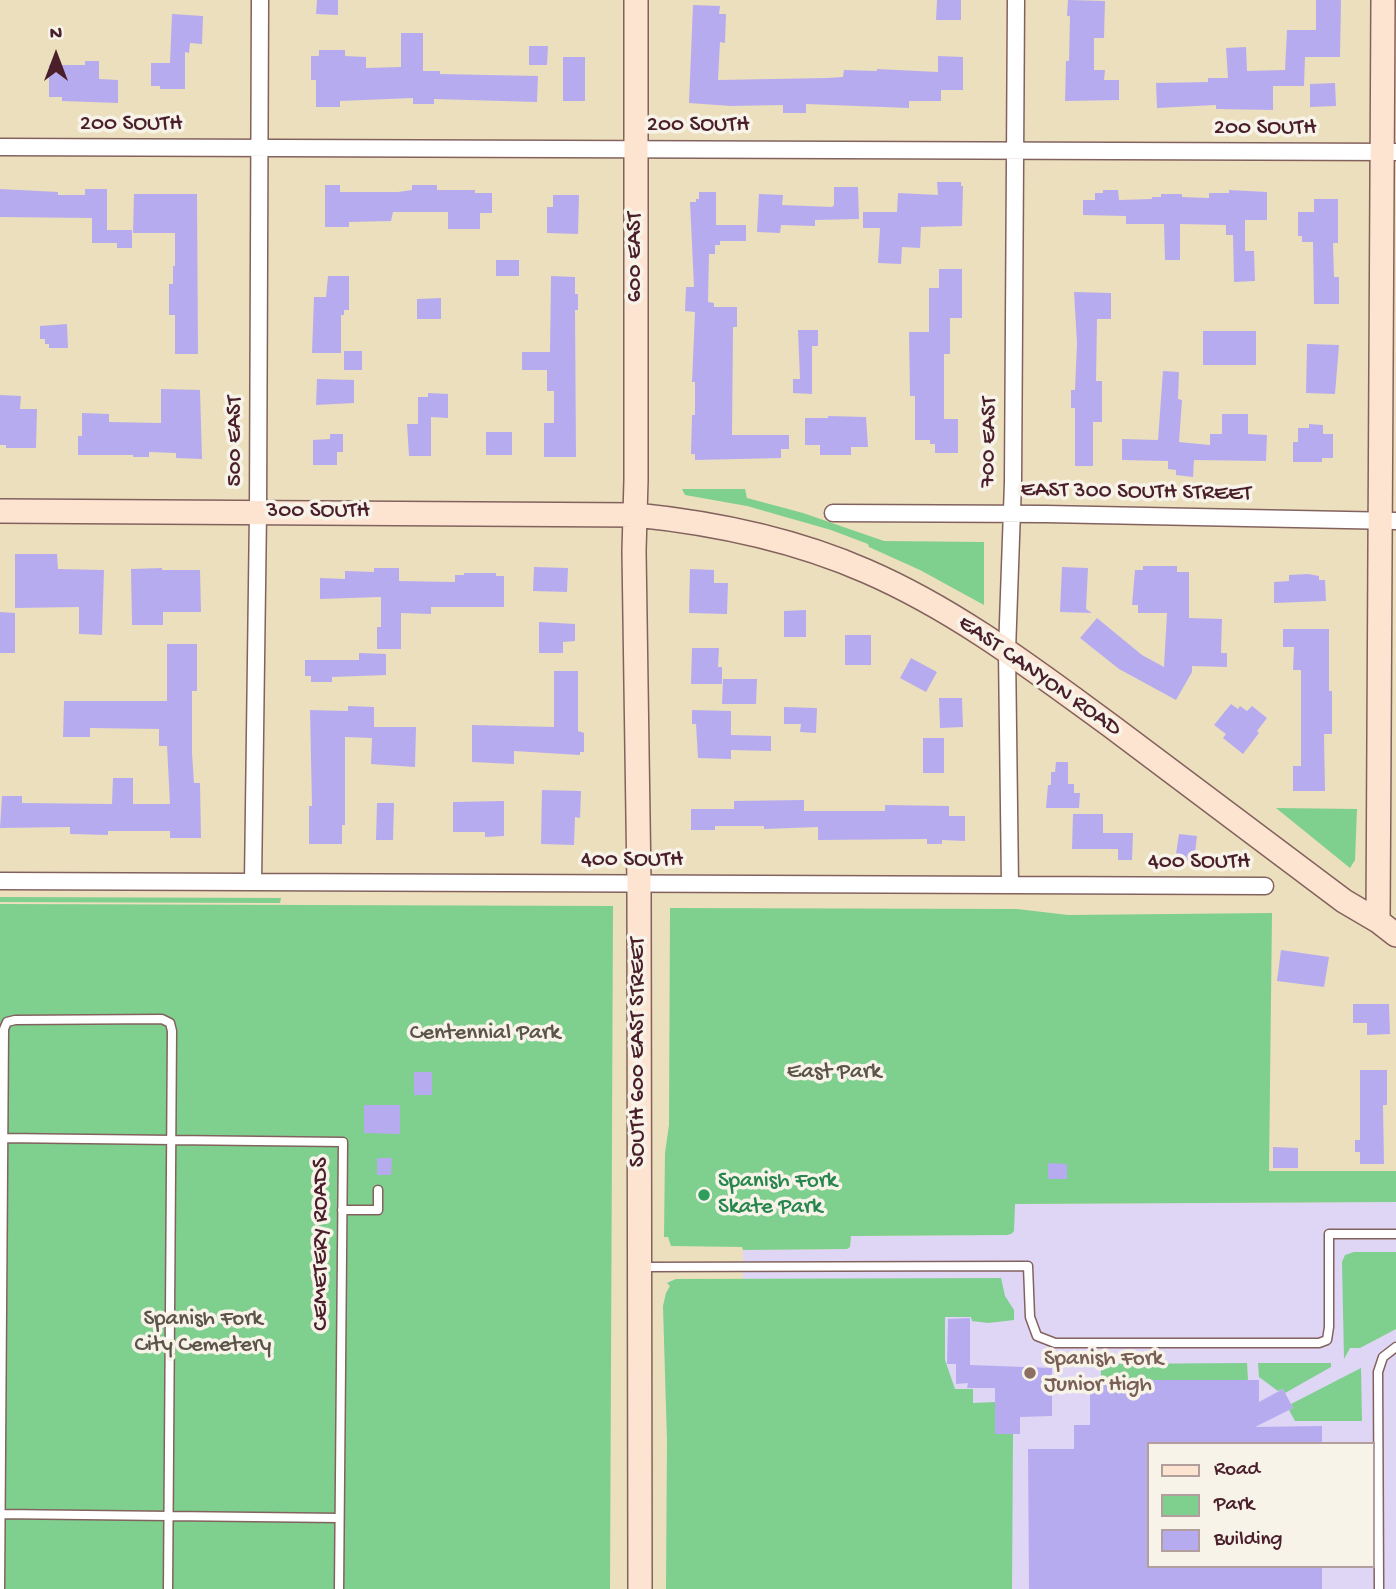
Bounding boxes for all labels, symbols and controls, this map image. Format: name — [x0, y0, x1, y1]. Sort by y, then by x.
north arrow — [21, 21, 91, 91]
text: N — [50, 23, 62, 46]
street label: 200 SOUTH — [80, 111, 182, 139]
street label: 200 SOUTH — [647, 112, 749, 140]
street label: 200 SOUTH — [1214, 115, 1316, 143]
street label: 600 EAST — [622, 212, 650, 302]
street label: 500 EAST — [222, 395, 250, 487]
street label: 700 EAST — [975, 396, 1005, 488]
street label: EAST 300 SOUTH STREET — [1020, 477, 1252, 509]
street label: 300 SOUTH — [266, 498, 370, 526]
street label: EAST CANYON ROAD — [952, 610, 1126, 744]
street label: 400 SOUTH — [581, 847, 683, 875]
street label: 400 SOUTH — [1148, 849, 1250, 877]
street label: SOUTH 600 EAST STREET — [625, 937, 653, 1167]
park label: Centennial Park — [410, 1020, 560, 1048]
park label: East Park — [787, 1059, 881, 1087]
street label: CEMETERY ROADS — [308, 1157, 336, 1331]
place label: Spanish Fork Skate Park — [718, 1168, 837, 1222]
marker: Spanish Fork Skate Park — [696, 1187, 712, 1203]
park label: Spanish Fork City Cemetery — [135, 1306, 271, 1360]
place label: Spanish Fork Junior High — [1044, 1346, 1163, 1400]
marker: Spanish Fork Junior High — [1022, 1365, 1038, 1381]
legend — [1148, 1442, 1375, 1568]
text: Road — [1214, 1458, 1260, 1483]
text: Park — [1214, 1493, 1254, 1518]
text: Building — [1214, 1528, 1283, 1553]

